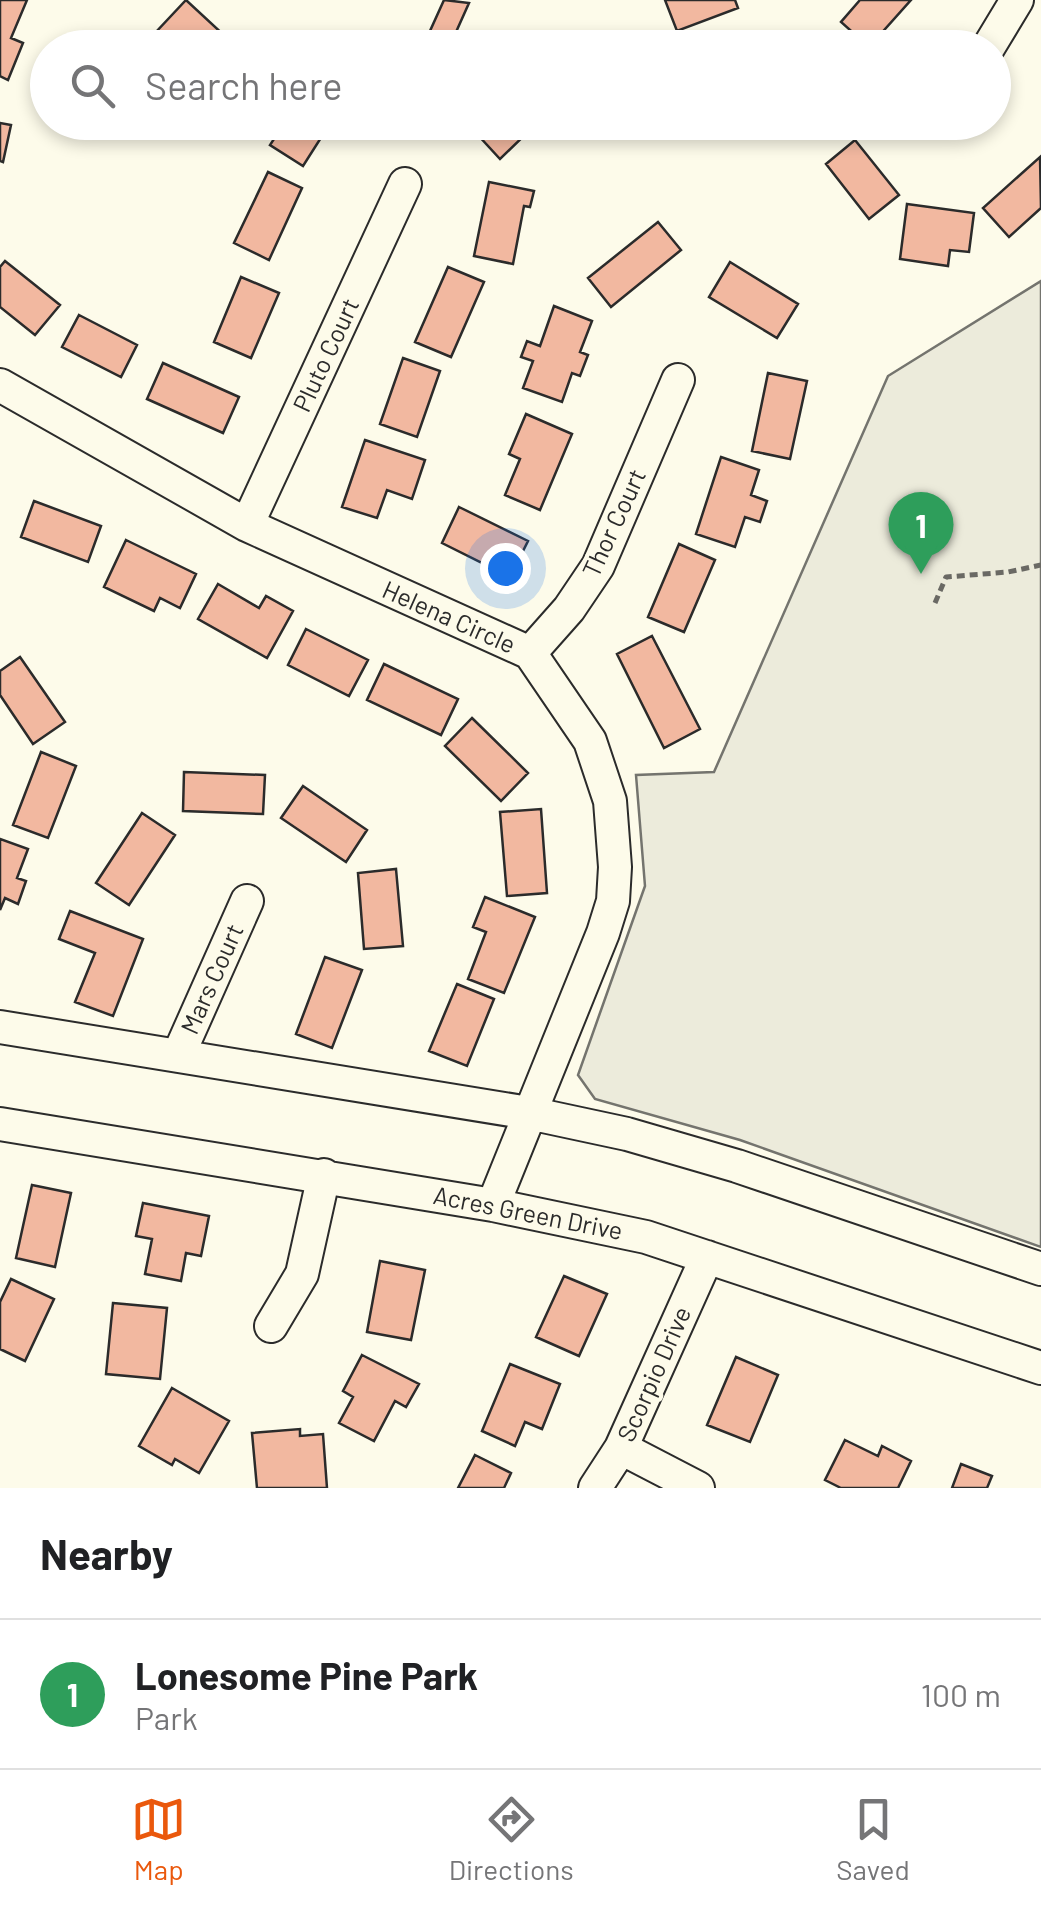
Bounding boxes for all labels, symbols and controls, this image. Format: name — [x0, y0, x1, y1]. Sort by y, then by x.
search box — [30, 30, 1011, 140]
icon: search — [65, 58, 120, 113]
text: Search here — [145, 62, 343, 108]
street label: Pluto Court — [286, 293, 364, 416]
street label: Thor Court — [575, 464, 651, 581]
pin: 1 — [888, 492, 954, 574]
your location — [480, 543, 531, 594]
street label: Helena Circle — [378, 573, 521, 659]
street label: Mars Court — [174, 919, 249, 1038]
street label: Acres Green Drive — [431, 1179, 625, 1245]
street label: Scorpio Drive — [610, 1301, 696, 1446]
text: Nearby — [40, 1528, 173, 1578]
text: Lonesome Pine Park — [135, 1652, 478, 1698]
text: 1 — [67, 1675, 78, 1713]
text: 100 m — [921, 1675, 1001, 1713]
text: Park — [135, 1698, 198, 1736]
tab: Map — [131, 1792, 186, 1886]
tab: Directions — [449, 1792, 574, 1886]
tab: Saved — [836, 1792, 910, 1886]

